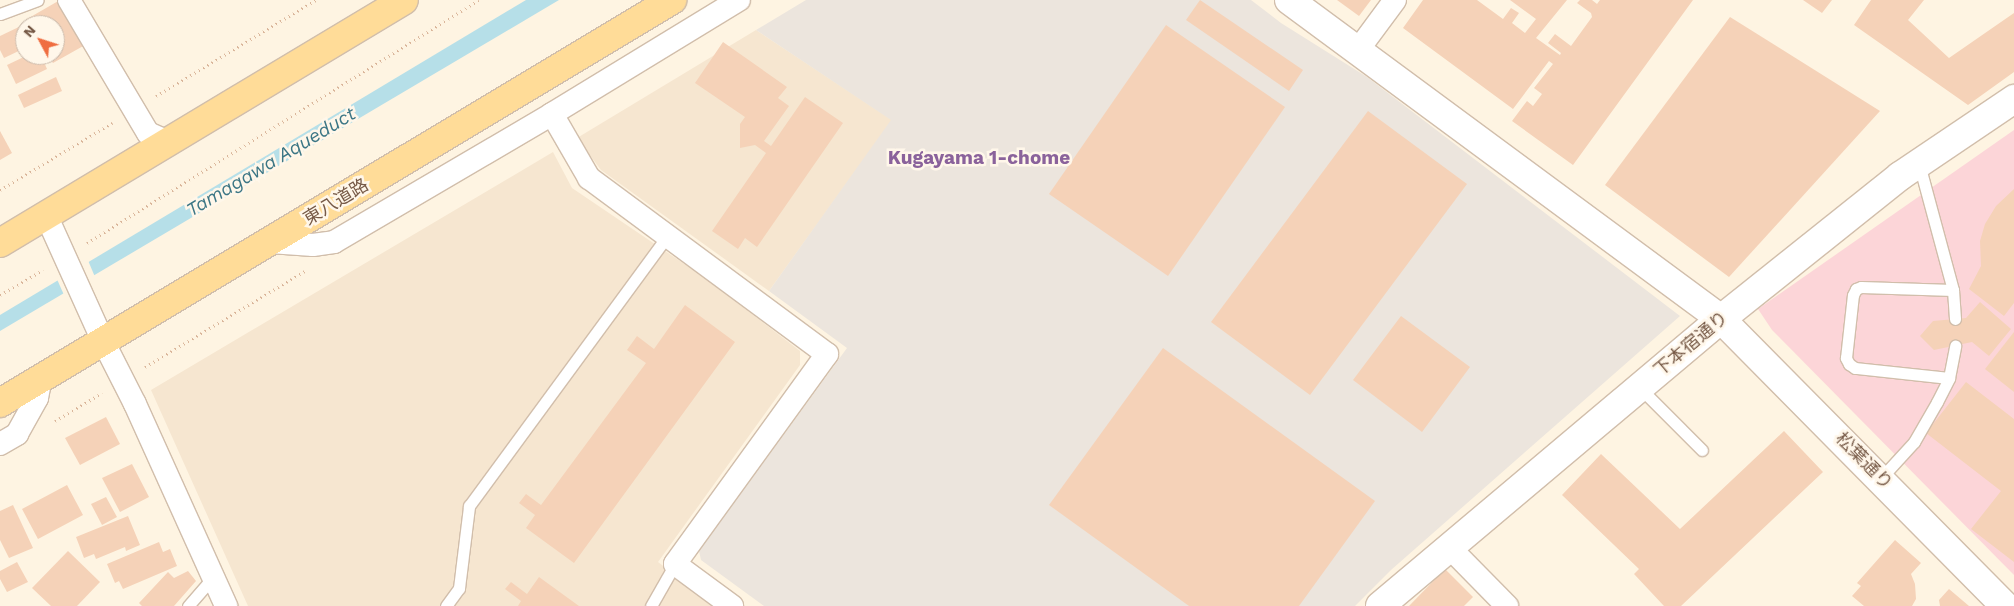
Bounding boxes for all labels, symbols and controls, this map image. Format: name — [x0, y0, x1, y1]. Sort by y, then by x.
north arrow — [15, 15, 65, 65]
text: N — [20, 22, 39, 40]
water label: Tamagawa Aqueduct — [182, 102, 360, 222]
district label: Kugayama 1-chome — [888, 147, 1070, 169]
street label: 東八道路 — [300, 174, 372, 230]
street label: 下本宿通り — [1650, 307, 1732, 381]
street label: 松葉通り — [1831, 428, 1897, 494]

